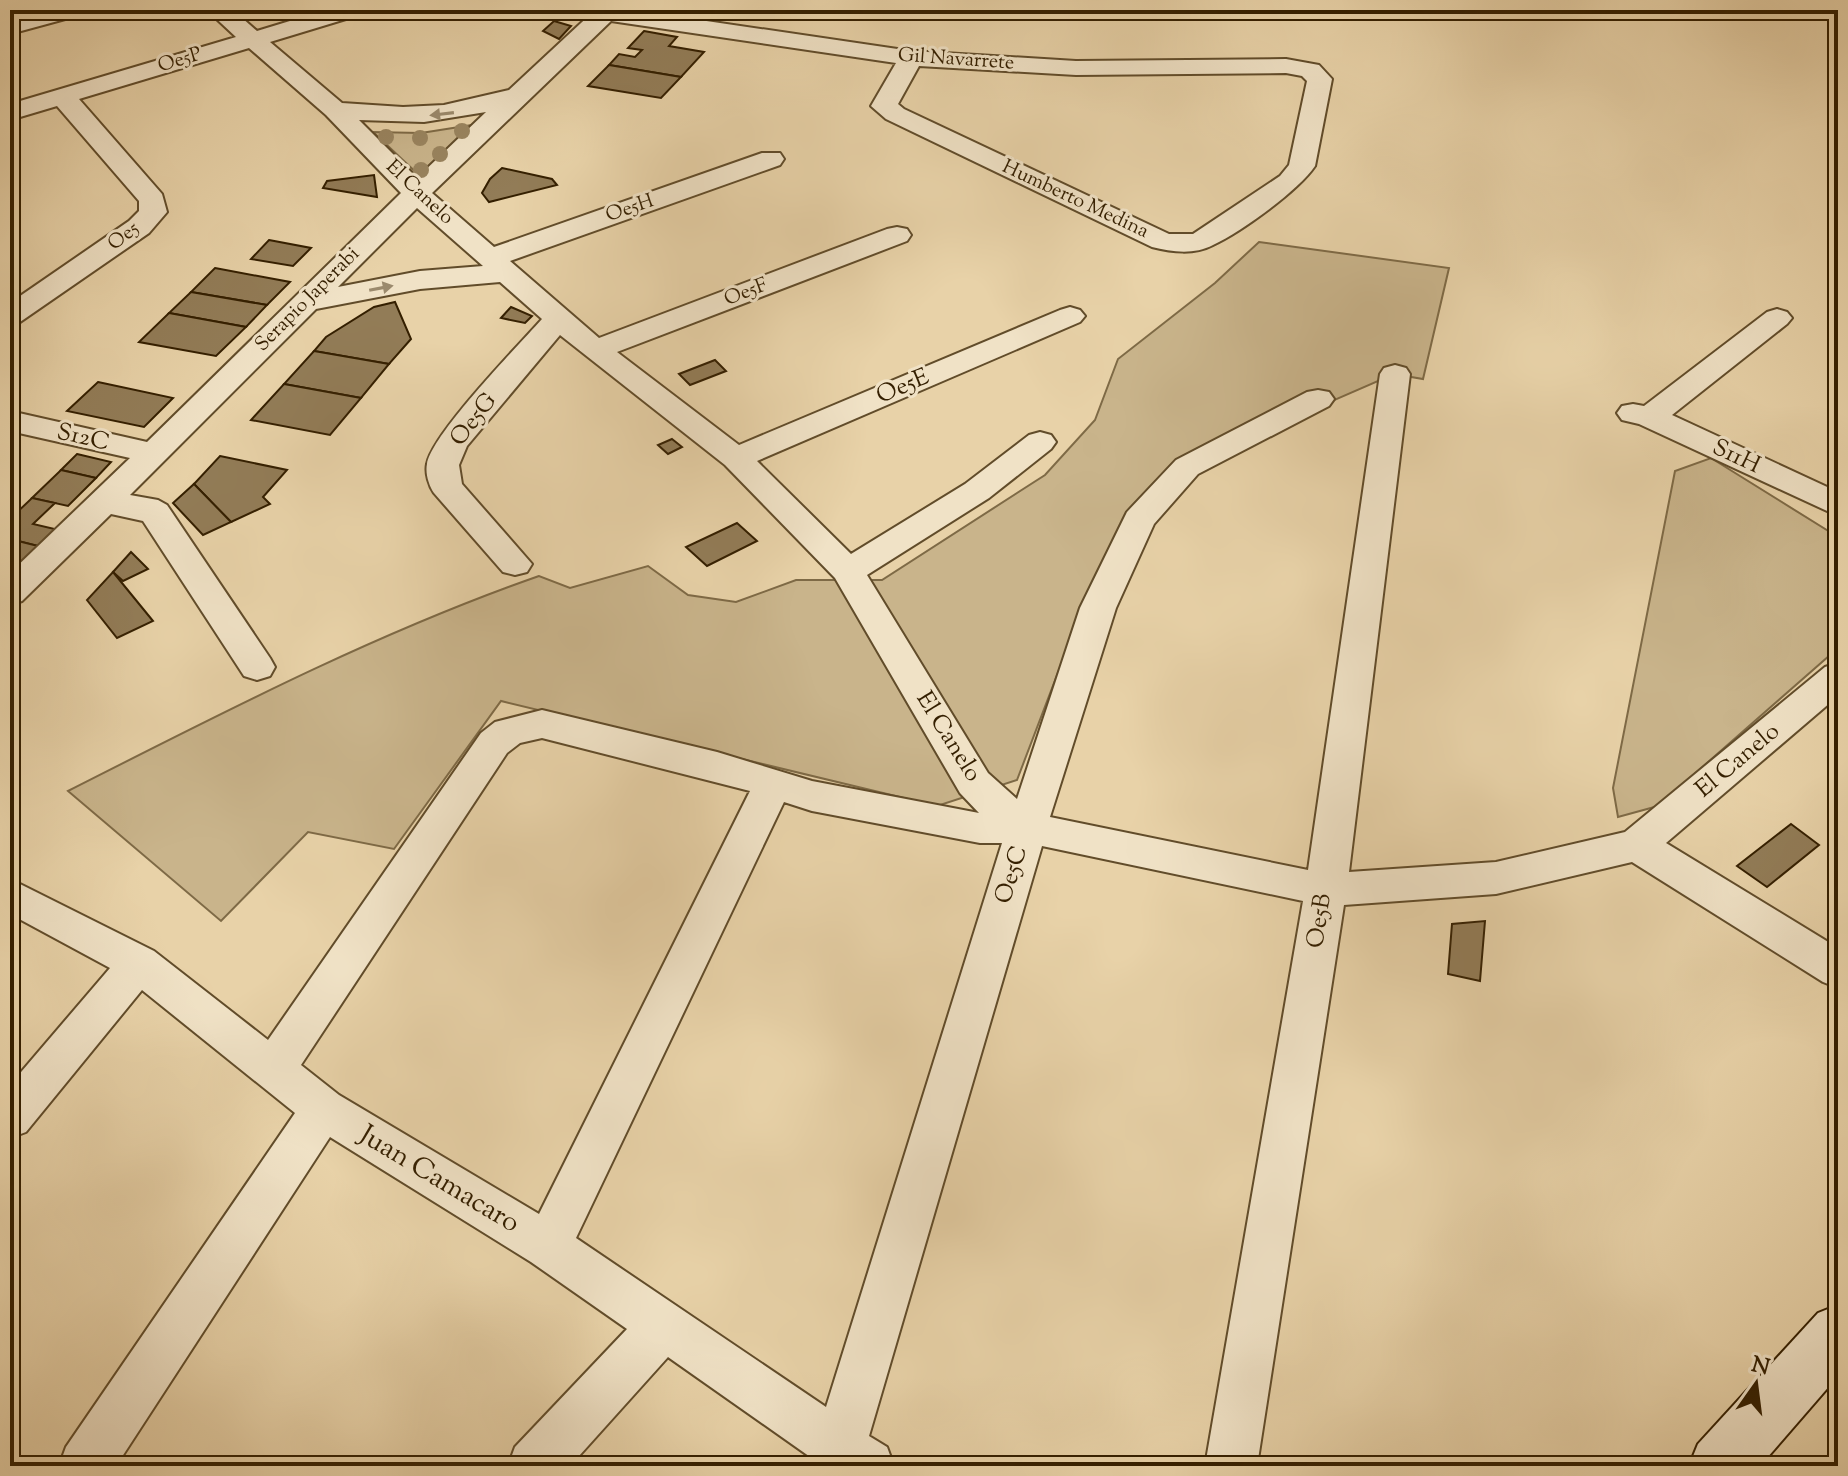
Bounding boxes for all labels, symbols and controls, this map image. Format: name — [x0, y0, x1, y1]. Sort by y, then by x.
street label: Oe5P — [154, 41, 206, 81]
street label: Gil Navarrete — [897, 41, 1015, 79]
one-way arrow — [430, 107, 455, 120]
street label: Humberto Medina — [997, 153, 1153, 247]
street label: El Canelo — [378, 154, 460, 232]
street label: Oe5H — [602, 187, 658, 231]
street label: Oe5 — [102, 215, 146, 259]
street label: Serapio Japerabi — [249, 241, 367, 359]
street label: Oe5F — [720, 272, 772, 314]
one-way arrow — [369, 281, 394, 293]
street label: Oe5E — [871, 361, 935, 413]
street label: Oe5G — [442, 386, 506, 454]
street label: S12C — [53, 415, 113, 461]
street label: S11H — [1706, 431, 1766, 483]
street label: El Canelo — [907, 685, 989, 789]
street label: El Canelo — [1688, 716, 1788, 806]
street label: Oe5C — [987, 842, 1037, 908]
street label: Oe5B — [1299, 891, 1341, 951]
street label: Juan Camacaro — [349, 1115, 527, 1244]
north arrow — [1716, 1344, 1796, 1424]
text: N — [1748, 1350, 1773, 1385]

